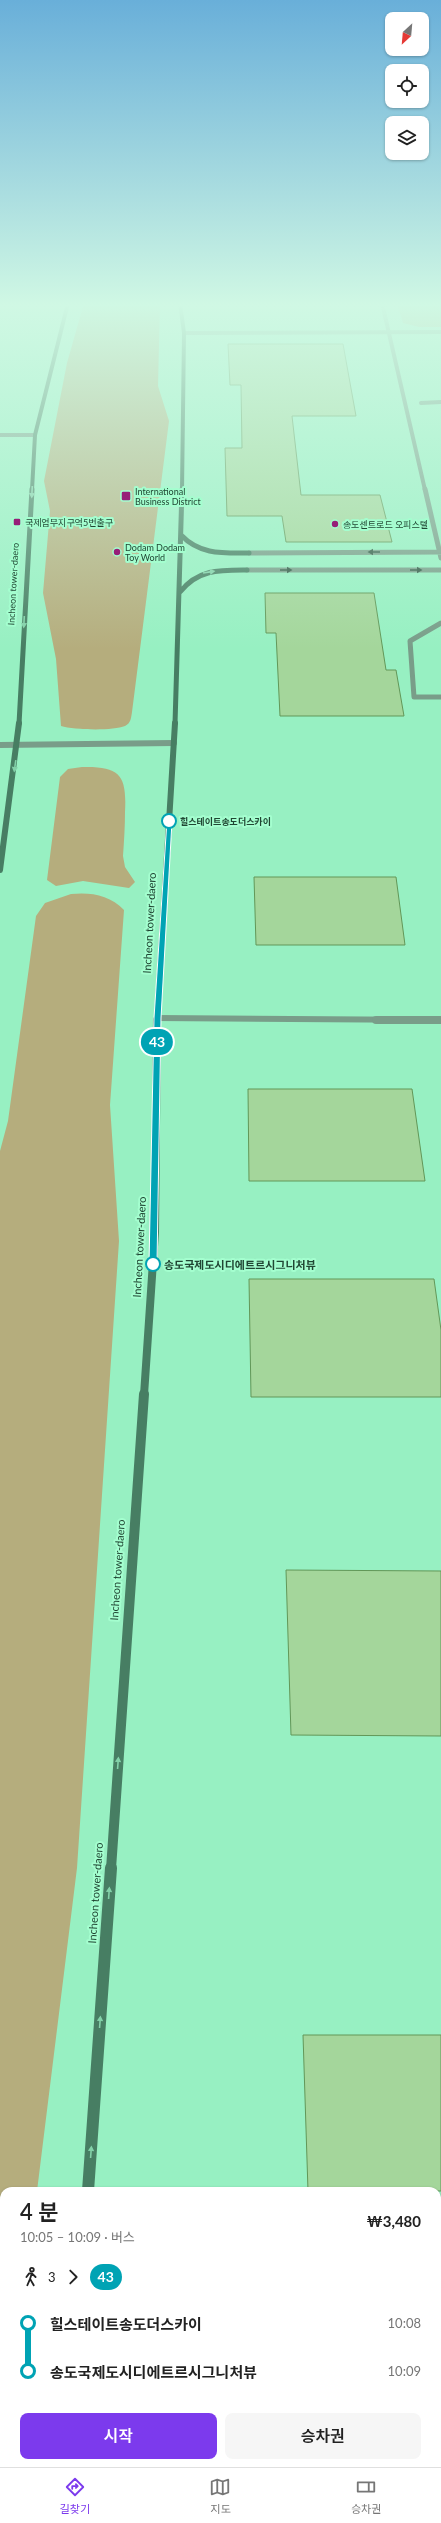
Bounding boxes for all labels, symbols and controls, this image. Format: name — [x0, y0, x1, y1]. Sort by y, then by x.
north arrow — [385, 12, 429, 56]
map controls — [385, 12, 429, 160]
button: locate — [385, 64, 429, 108]
button: layers — [385, 116, 429, 160]
one-way arrow — [28, 486, 35, 498]
place label: International Business District — [135, 486, 201, 507]
marker: International Business District — [120, 490, 132, 502]
marker: 국제업무지구역5번출구 — [12, 517, 22, 527]
place label: 국제업무지구역5번출구 — [25, 517, 114, 528]
marker: 송도센트로드 오피스텔 — [330, 519, 340, 529]
place label: 송도센트로드 오피스텔 — [343, 519, 428, 530]
street label: Incheon tower-daero — [5, 542, 21, 626]
place label: Dodam Dodam Toy World — [125, 542, 185, 563]
marker: Dodam Dodam Toy World — [112, 547, 122, 557]
one-way arrow — [367, 549, 380, 555]
one-way arrow — [280, 567, 293, 573]
one-way arrow — [410, 567, 423, 573]
one-way arrow — [203, 569, 215, 575]
one-way arrow — [21, 616, 28, 628]
one-way arrow — [12, 759, 18, 772]
marker: 힐스테이트송도더스카이 — [161, 813, 177, 829]
place label: 힐스테이트송도더스카이 — [180, 816, 271, 827]
street label: Incheon tower-daero — [140, 872, 158, 974]
line badge: 43 — [139, 1029, 175, 1055]
text: 43 — [149, 1033, 165, 1050]
street label: Incheon tower-daero — [130, 1196, 148, 1298]
marker: 송도국제도시디에트르시그니처뷰 — [145, 1256, 161, 1272]
place label: 송도국제도시디에트르시그니처뷰 — [164, 1258, 316, 1271]
street label: Incheon tower-daero — [107, 1519, 127, 1621]
one-way arrow — [114, 1757, 121, 1769]
street label: Incheon tower-daero — [85, 1842, 105, 1944]
one-way arrow — [105, 1887, 112, 1899]
one-way arrow — [96, 2016, 103, 2028]
one-way arrow — [87, 2146, 94, 2158]
text: 4 분 — [20, 2198, 58, 2225]
text: ₩3,480 — [366, 2212, 421, 2230]
text: 10:05 – 10:09 · 버스 — [20, 2229, 135, 2245]
icon: walk — [20, 2266, 42, 2288]
icon: forward — [62, 2266, 84, 2288]
text: 43 — [98, 2268, 114, 2285]
text: 3 — [48, 2269, 56, 2285]
text: 힐스테이트송도더스카이 — [50, 2315, 202, 2333]
text: 10:08 — [388, 2315, 421, 2331]
text: 송도국제도시디에트르시그니처뷰 — [50, 2363, 257, 2381]
text: 10:09 — [388, 2363, 421, 2379]
button: 시작 — [20, 2413, 217, 2459]
button: 승차권 — [225, 2413, 421, 2459]
tab: 길찾기 — [60, 2476, 90, 2516]
tab: 지도 — [209, 2476, 231, 2516]
tab: 승차권 — [351, 2476, 381, 2516]

